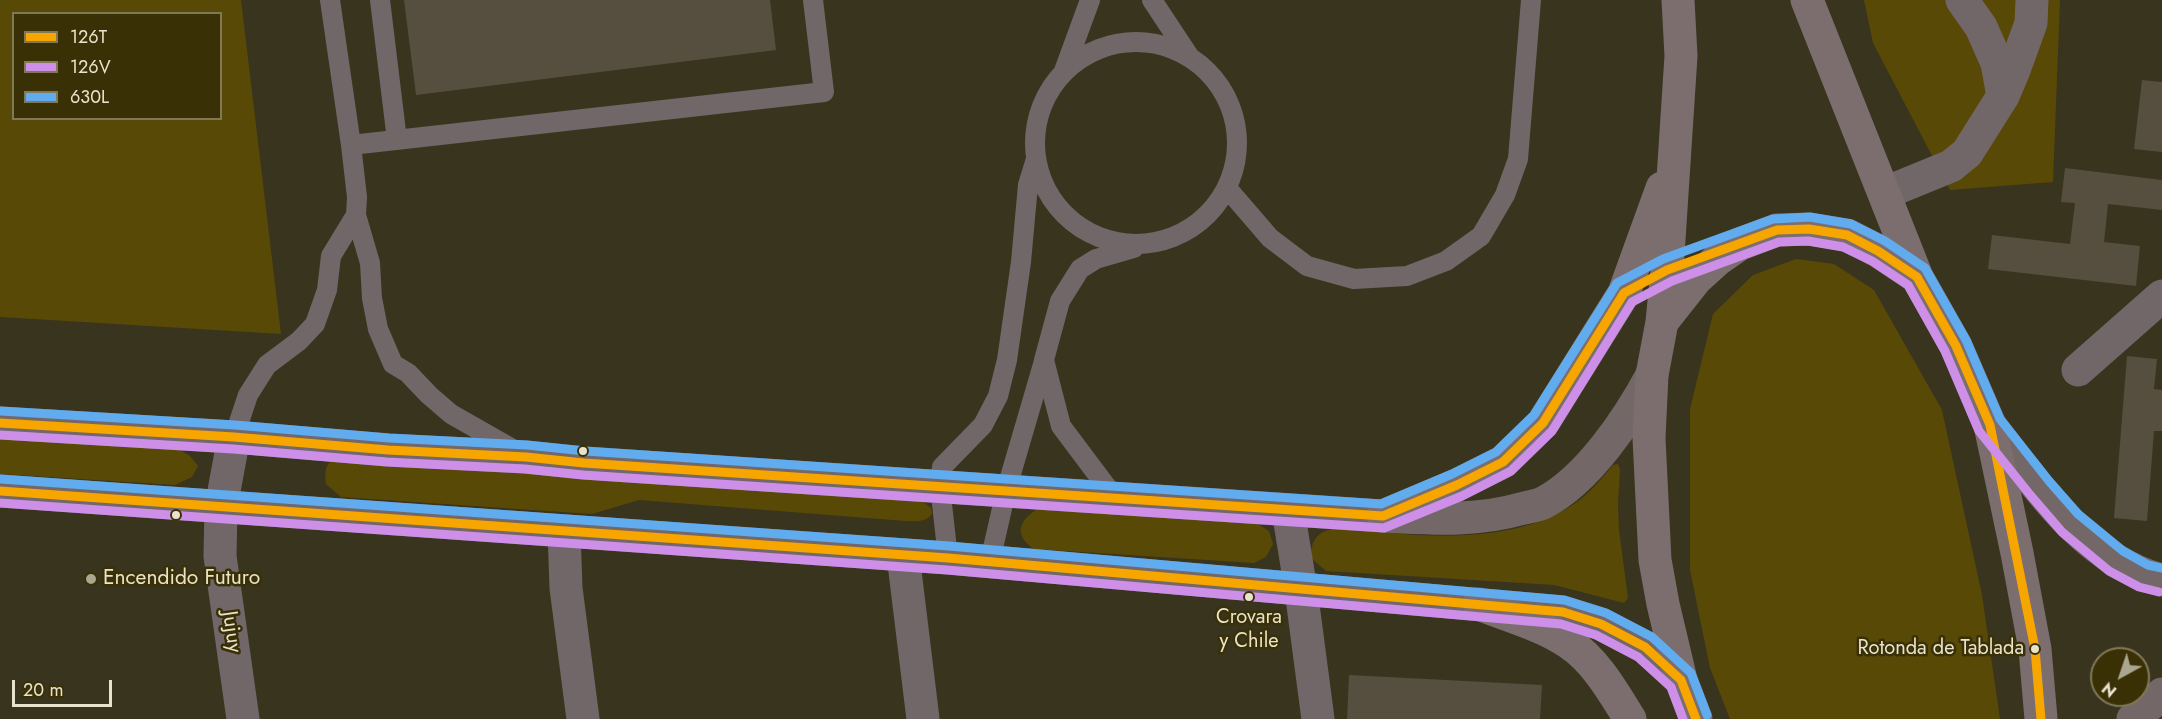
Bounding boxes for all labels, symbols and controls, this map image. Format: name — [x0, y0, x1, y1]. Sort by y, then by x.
legend — [12, 12, 222, 120]
text: 126T — [70, 24, 107, 50]
text: 126V — [70, 54, 111, 80]
text: 630L — [70, 84, 109, 110]
unlabelled marker — [577, 445, 589, 457]
unlabelled marker — [170, 509, 182, 521]
place label: Encendido Futuro — [103, 566, 260, 592]
marker: Encendido Futuro — [84, 572, 98, 586]
marker: Crovara y Chile — [1243, 591, 1255, 603]
place label: Crovara y Chile — [1216, 606, 1282, 653]
street label: Jujuy — [216, 610, 246, 654]
place label: Rotonda de Tablada — [1857, 637, 2024, 661]
marker: Rotonda de Tablada — [2029, 643, 2041, 655]
north arrow — [2090, 647, 2150, 707]
scale bar — [15, 668, 116, 706]
text: 20 m — [23, 677, 63, 703]
text: N — [2097, 677, 2122, 703]

